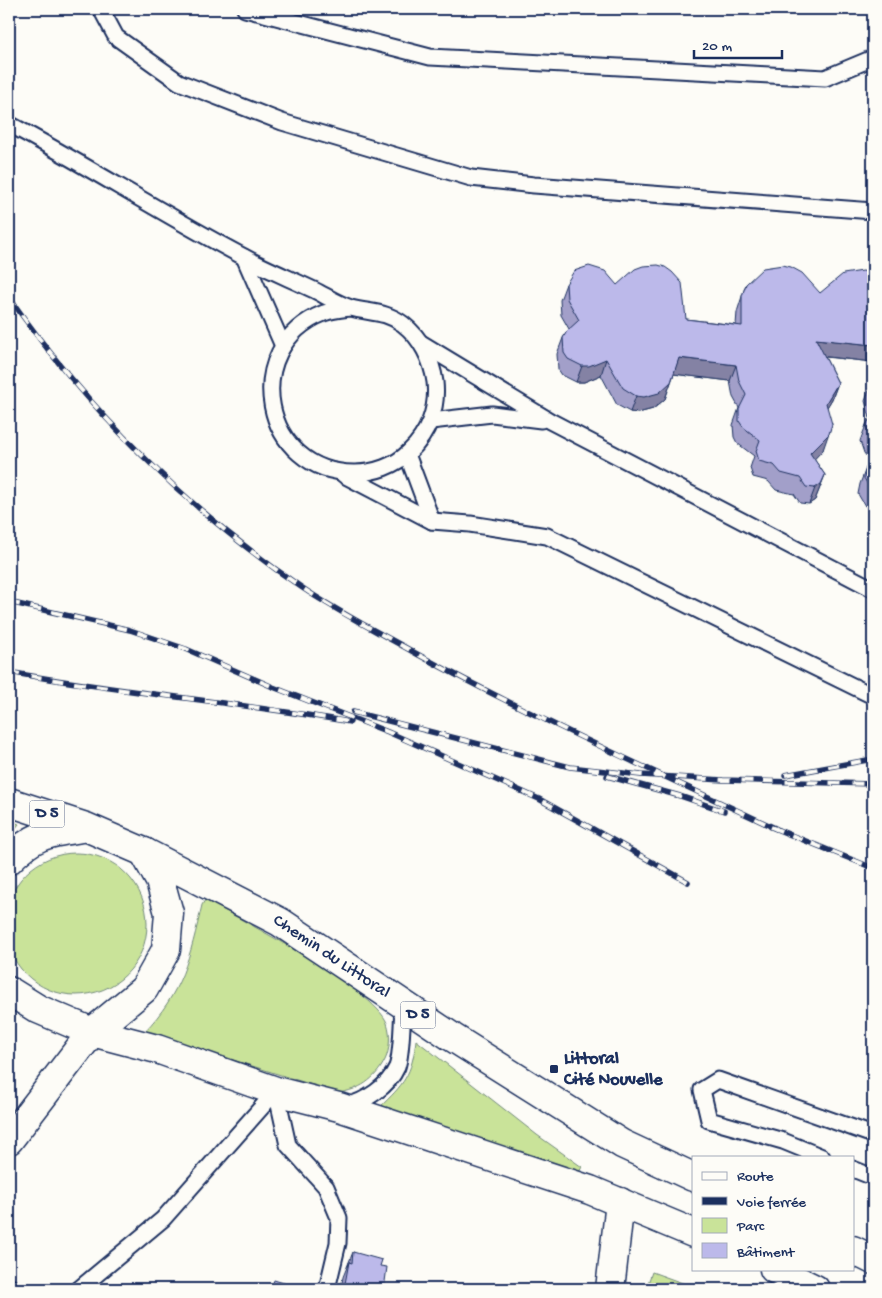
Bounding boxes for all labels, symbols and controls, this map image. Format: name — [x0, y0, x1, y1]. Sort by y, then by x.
scale bar — [694, 28, 782, 60]
text: 20 m — [702, 38, 732, 56]
road number: D 5 — [30, 801, 64, 828]
street label: Chemin du Littoral — [270, 910, 394, 1003]
road number: D 5 — [400, 1002, 436, 1028]
place label: Littoral Cité Nouvelle — [563, 1049, 663, 1091]
marker: Littoral Cité Nouvelle — [548, 1063, 560, 1075]
legend — [692, 1156, 854, 1270]
text: Route — [737, 1168, 774, 1186]
text: Voie ferrée — [736, 1194, 806, 1212]
text: Parc — [736, 1218, 765, 1236]
text: Bâtiment — [736, 1244, 796, 1262]

